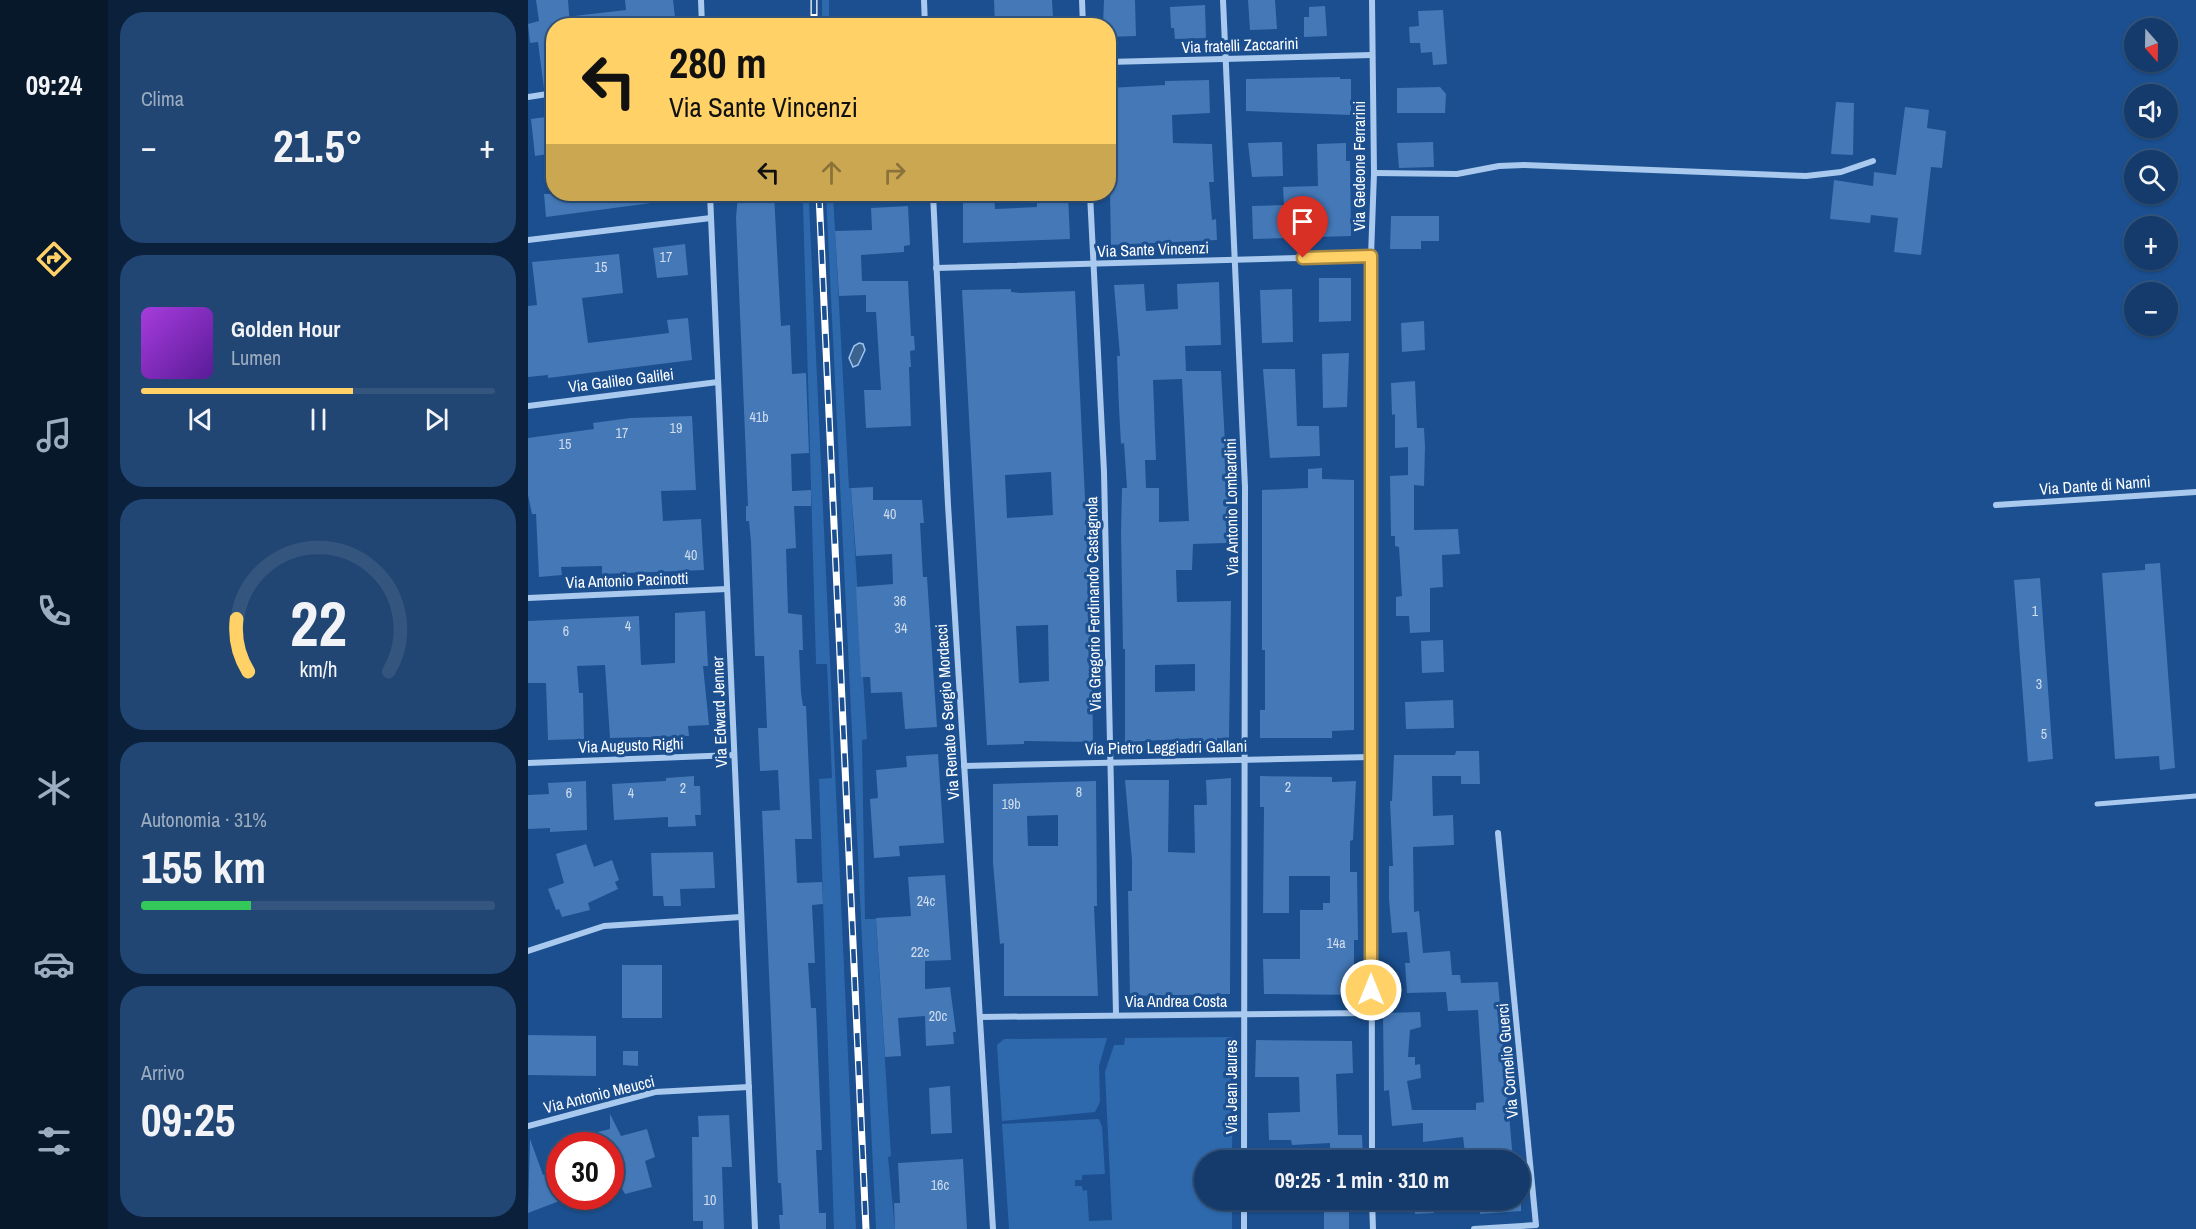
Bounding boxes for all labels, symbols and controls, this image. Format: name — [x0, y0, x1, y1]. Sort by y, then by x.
north arrow — [2124, 18, 2178, 72]
map controls — [2124, 18, 2178, 336]
street label: Via fratelli Zaccarini — [1181, 32, 1299, 58]
text: 280 m — [669, 35, 767, 91]
icon: left — [570, 42, 648, 120]
text: 09:24 — [26, 67, 82, 103]
button: sound — [2124, 84, 2178, 138]
text: Clima — [141, 85, 184, 112]
text: Via Sante Vincenzi — [669, 89, 858, 125]
street label: Via Gedeone Ferrarini — [1348, 101, 1370, 231]
text: 21.5° — [273, 115, 363, 176]
text: − — [141, 124, 157, 168]
text: + — [479, 124, 495, 168]
button: search — [2124, 150, 2178, 204]
icon: left — [752, 156, 785, 189]
icon: ahead — [815, 156, 848, 189]
icon: right — [878, 156, 911, 189]
pin — [1277, 196, 1328, 258]
icon: arrive — [1286, 205, 1319, 238]
button: + — [2124, 216, 2178, 270]
street label: Via Sante Vincenzi — [1097, 236, 1209, 262]
icon: directions — [33, 238, 75, 280]
house number: 17 — [660, 248, 672, 266]
house number: 15 — [595, 258, 607, 276]
button: − — [2124, 282, 2178, 336]
text: Golden Hour — [231, 314, 340, 344]
text: Lumen — [231, 344, 281, 371]
street label: Via Galileo Galilei — [567, 363, 675, 397]
icon: previous — [184, 403, 217, 436]
icon: pause — [302, 403, 335, 436]
icon: next — [420, 403, 453, 436]
house number: 41b — [749, 408, 769, 426]
icon: music — [33, 414, 75, 456]
house number: 19 — [670, 419, 682, 437]
house number: 17 — [616, 424, 628, 442]
house number: 15 — [559, 435, 571, 453]
street label: Via Antonio Lombardini — [1219, 438, 1243, 576]
street label: Via Dante di Nanni — [2039, 470, 2151, 500]
street label: Via Gregorio Ferdinando Castagnola — [1080, 496, 1106, 712]
house number: 40 — [884, 505, 896, 523]
house number: 40 — [685, 546, 697, 564]
street label: Via Antonio Pacinotti — [565, 567, 689, 593]
text: 22 — [290, 581, 346, 665]
icon: phone — [33, 590, 75, 632]
house number: 36 — [894, 592, 906, 610]
house number: 1 — [2032, 602, 2039, 620]
house number: 4 — [625, 617, 632, 635]
house number: 34 — [895, 619, 908, 637]
house number: 6 — [563, 622, 569, 640]
street label: Via Renato e Sergio Mordacci — [930, 623, 964, 801]
text: km/h — [299, 655, 337, 684]
street label: Via Edward Jenner — [706, 655, 732, 768]
house number: 3 — [2036, 675, 2042, 693]
house number: 5 — [2041, 725, 2047, 743]
street label: Via Augusto Righi — [578, 732, 684, 758]
street label: Via Pietro Leggiadri Gallani — [1085, 735, 1247, 759]
icon: climate — [33, 767, 75, 809]
house number: 2 — [1285, 778, 1291, 796]
house number: 2 — [680, 779, 686, 797]
house number: 8 — [1076, 783, 1082, 801]
house number: 6 — [566, 784, 572, 802]
house number: 4 — [628, 784, 635, 802]
house number: 19b — [1001, 795, 1021, 813]
text: Autonomia · 31% — [141, 806, 267, 833]
text: 155 km — [141, 836, 266, 897]
house number: 24c — [917, 892, 936, 910]
house number: 14a — [1326, 934, 1346, 952]
icon: car — [33, 943, 75, 985]
house number: 22c — [911, 943, 930, 961]
position arrow — [1339, 958, 1403, 1022]
street label: Via Andrea Costa — [1125, 990, 1228, 1012]
street label: Via Cornelio Guerci — [1491, 1002, 1523, 1120]
house number: 20c — [929, 1007, 948, 1025]
street label: Via Jean Jaures — [1220, 1040, 1242, 1134]
text: Arrivo — [141, 1059, 185, 1086]
street label: Via Antonio Meucci — [541, 1070, 657, 1118]
text: 09:25 — [141, 1089, 235, 1150]
icon: filters — [33, 1120, 75, 1162]
speed limit sign: 30 — [546, 1132, 624, 1210]
text: 09:25 · 1 min · 310 m — [1275, 1165, 1449, 1195]
house number: 16c — [931, 1176, 950, 1194]
house number: 10 — [704, 1191, 716, 1209]

